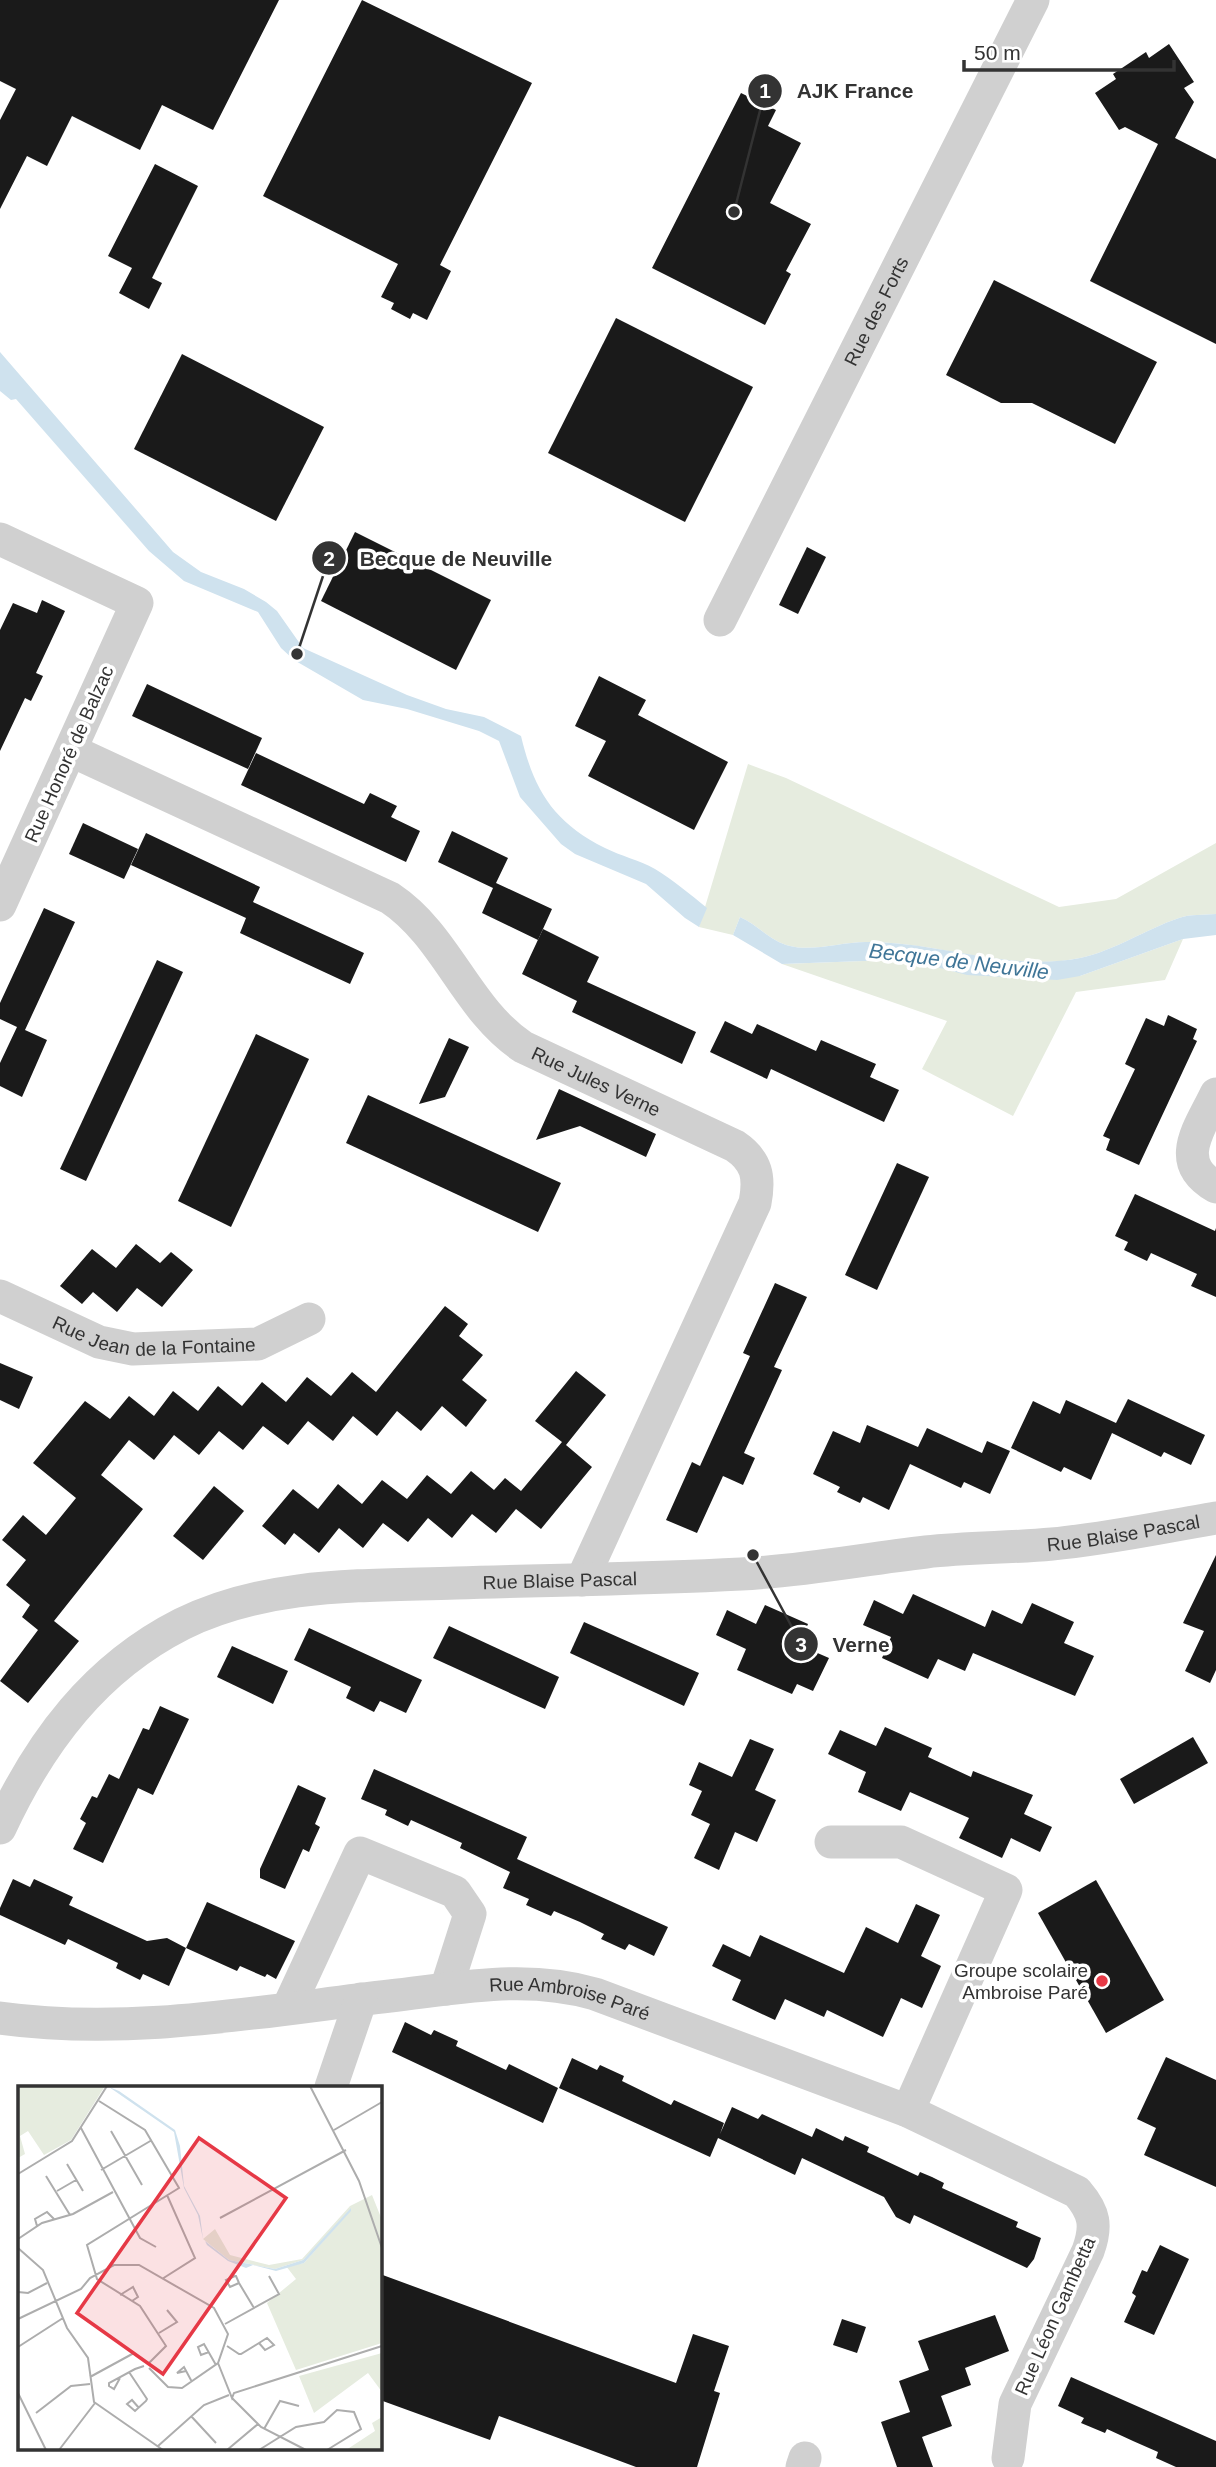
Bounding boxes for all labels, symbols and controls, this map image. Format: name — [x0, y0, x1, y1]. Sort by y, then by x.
scale bar — [964, 28, 1174, 72]
text: 50 m — [974, 41, 1021, 64]
callout: AJK France — [747, 70, 927, 112]
text: 1 — [759, 79, 771, 102]
text: AJK France — [797, 79, 913, 102]
street label: Rue des Forts — [840, 253, 912, 369]
callout: Becque de Neuville — [311, 537, 567, 579]
text: 2 — [323, 547, 335, 570]
text: Becque de Neuville — [360, 547, 552, 570]
street label: Rue Honoré de Balzac — [21, 662, 117, 846]
water label: Becque de Neuville — [868, 939, 1050, 983]
street label: Rue Jules Verne — [528, 1042, 664, 1120]
street label: Rue Jean de la Fontaine — [49, 1312, 256, 1360]
street label: Rue Blaise Pascal — [1046, 1510, 1201, 1555]
street label: Rue Blaise Pascal — [482, 1568, 637, 1593]
callout: Verne — [784, 1623, 904, 1665]
text: 3 — [795, 1633, 807, 1656]
text: Verne — [832, 1633, 890, 1656]
place label: Groupe scolaire Ambroise Paré — [954, 1960, 1088, 2003]
street label: Rue Ambroise Paré — [489, 1973, 653, 2024]
marker: Groupe scolaire Ambroise Paré — [1094, 1973, 1110, 1989]
inset map — [18, 2086, 382, 2450]
street label: Rue Léon Gambetta — [1011, 2233, 1100, 2398]

